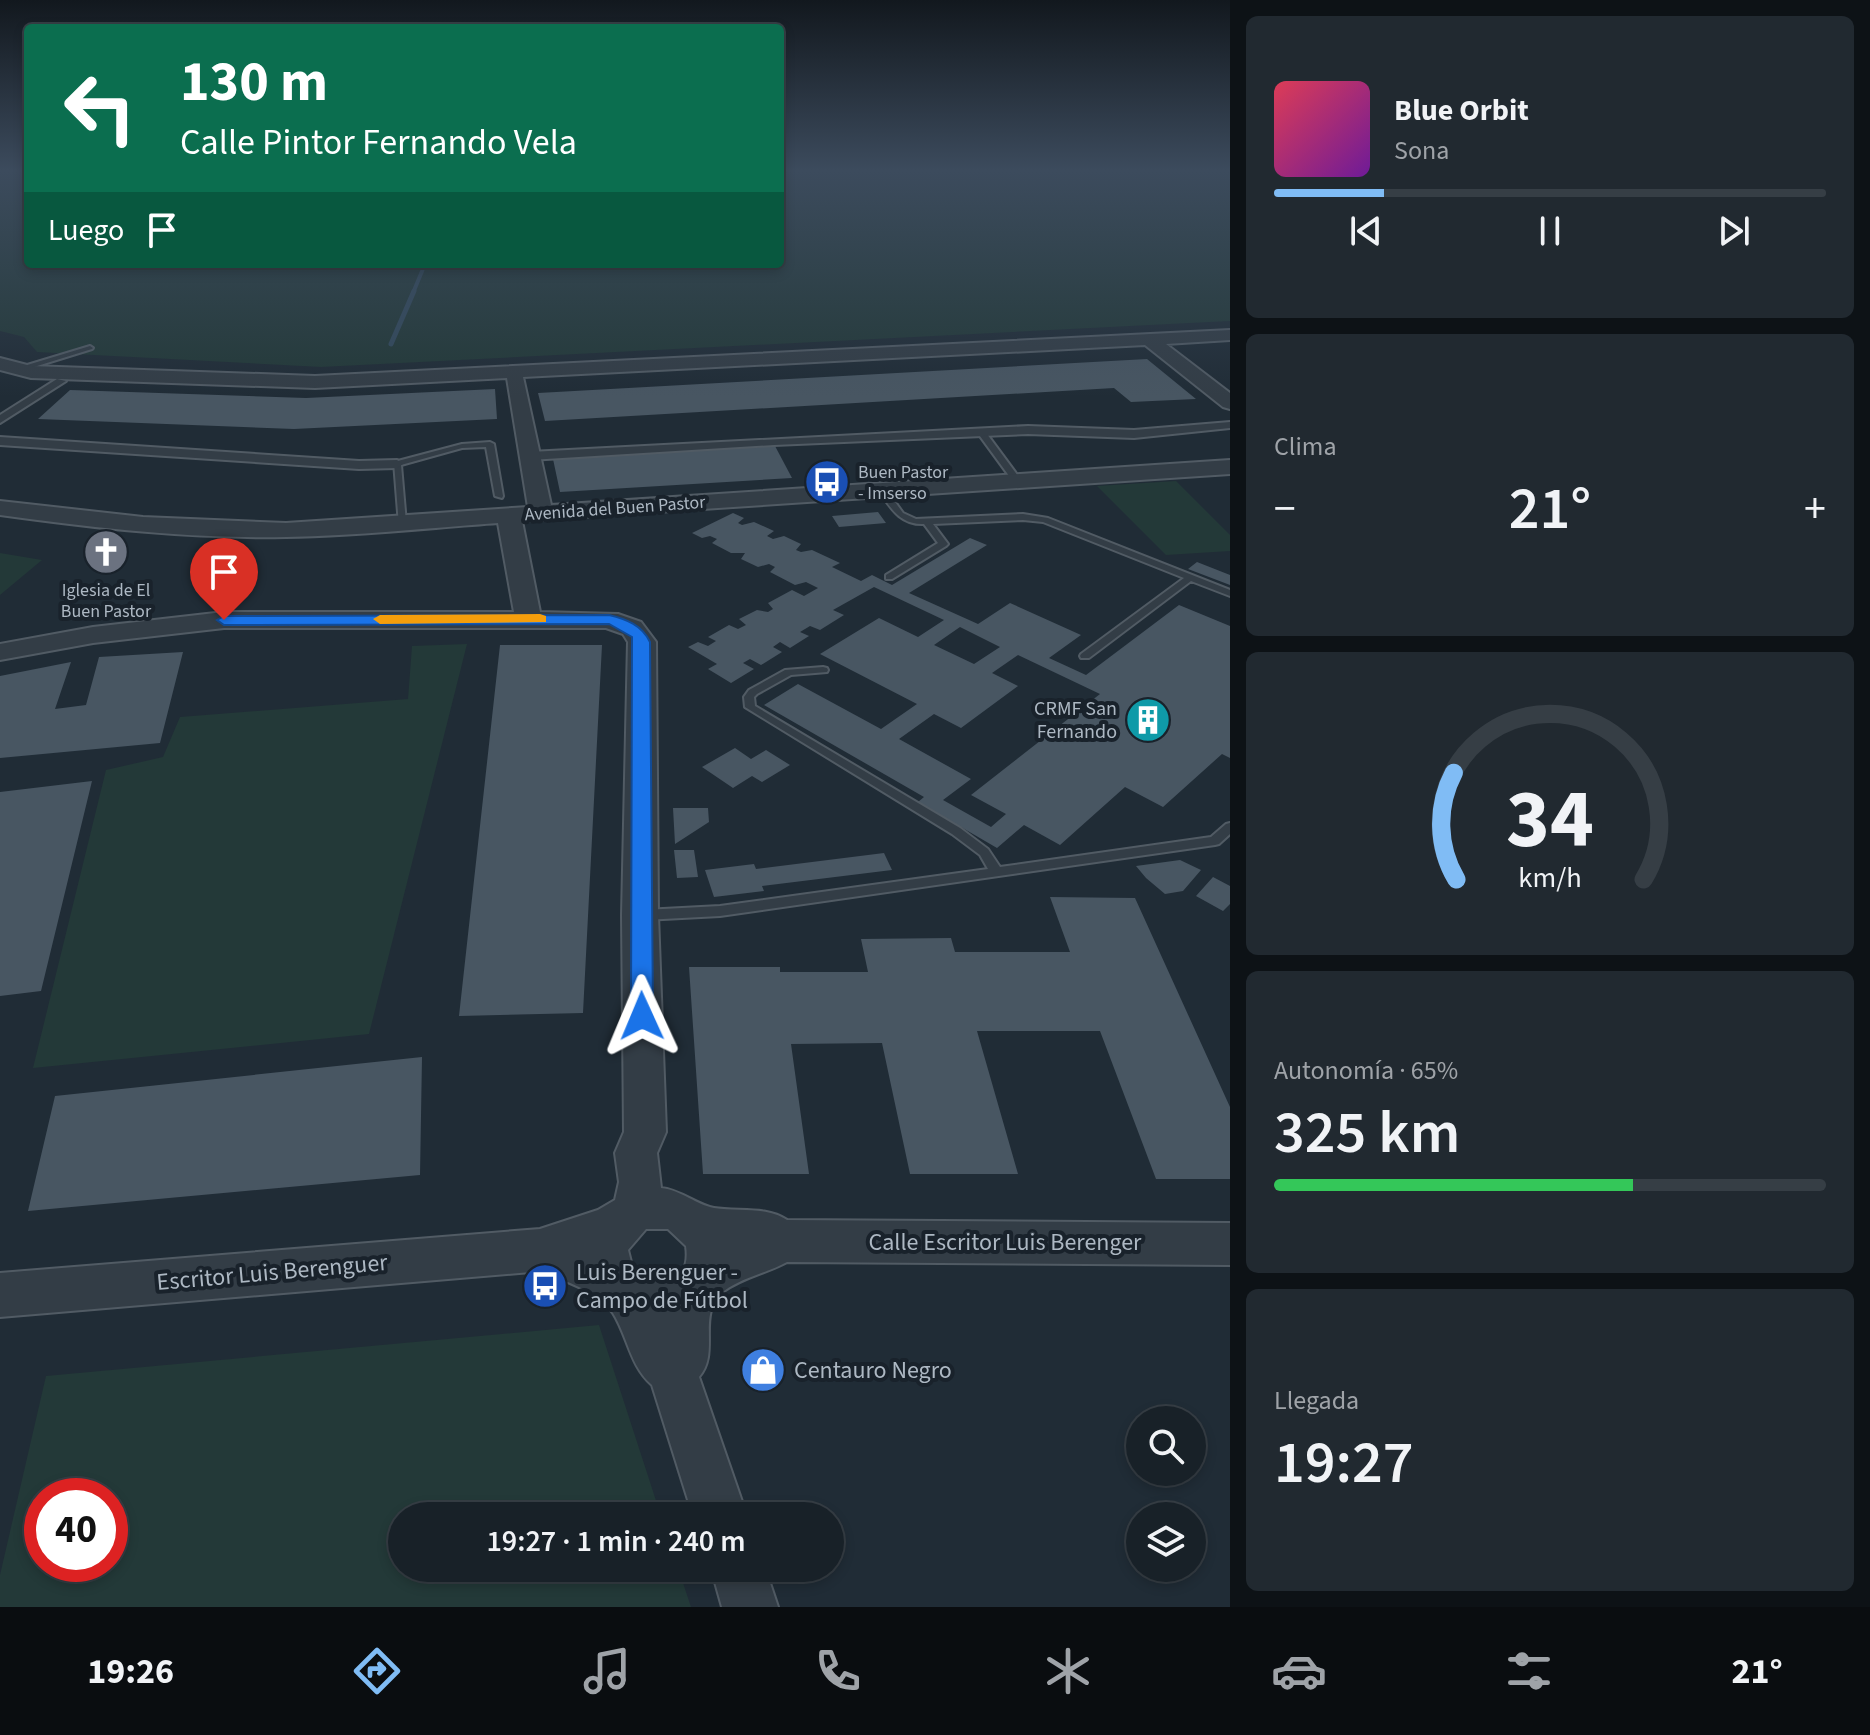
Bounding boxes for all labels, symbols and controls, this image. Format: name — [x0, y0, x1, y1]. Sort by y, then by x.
text: 130 m — [180, 43, 328, 122]
icon: left — [48, 56, 152, 160]
text: Blue Orbit — [1394, 89, 1529, 132]
text: Calle Pintor Fernando Vela — [180, 117, 577, 168]
text: Sona — [1394, 132, 1449, 169]
icon: arrive — [140, 208, 184, 252]
text: Luego — [48, 209, 124, 252]
icon: previous — [1344, 209, 1388, 253]
icon: pause — [1528, 209, 1572, 253]
icon: next — [1712, 209, 1756, 253]
text: Clima — [1274, 428, 1337, 465]
bus stop icon: Buen Pastor - Imserso — [803, 458, 851, 506]
place label: Buen Pastor - Imserso — [858, 460, 949, 506]
text: 21° — [1509, 467, 1591, 552]
text: − — [1274, 478, 1296, 541]
text: + — [1804, 478, 1826, 541]
street label: Avenida del Buen Pastor — [524, 490, 707, 527]
church icon: Iglesia de El Buen Pastor — [82, 528, 130, 576]
pin — [190, 538, 258, 620]
icon: arrive — [202, 550, 246, 594]
place label: Iglesia de El Buen Pastor — [61, 578, 152, 624]
place label: CRMF San Fernando — [1034, 695, 1117, 746]
building icon: CRMF San Fernando — [1124, 696, 1172, 744]
text: 34 — [1506, 760, 1594, 878]
text: km/h — [1518, 858, 1582, 898]
position arrow — [600, 974, 684, 1058]
text: Autonomía · 65% — [1274, 1052, 1458, 1089]
text: 325 km — [1274, 1091, 1460, 1176]
street label: Calle Escritor Luis Berenger — [869, 1225, 1142, 1260]
street label: Escritor Luis Berenguer — [155, 1245, 390, 1300]
place label: Luis Berenguer - Campo de Fútbol — [576, 1255, 748, 1318]
bus stop icon: Luis Berenguer - Campo de Fútbol — [521, 1262, 569, 1310]
shop icon: Centauro Negro — [739, 1346, 787, 1394]
place label: Centauro Negro — [794, 1353, 952, 1388]
text: Llegada — [1274, 1382, 1359, 1419]
map controls — [1126, 1406, 1206, 1582]
button: search — [1126, 1406, 1206, 1486]
text: 19:27 — [1274, 1421, 1414, 1506]
speed limit sign: 40 — [24, 1478, 128, 1582]
button: layers — [1126, 1502, 1206, 1582]
text: 19:27 · 1 min · 240 m — [486, 1520, 746, 1563]
icon: directions — [349, 1643, 405, 1699]
icon: music — [579, 1643, 635, 1699]
icon: phone — [810, 1643, 866, 1699]
icon: climate — [1040, 1643, 1096, 1699]
icon: car — [1271, 1643, 1327, 1699]
icon: filters — [1501, 1643, 1557, 1699]
text: 19:26 — [87, 1646, 174, 1697]
text: 21° — [1732, 1646, 1783, 1697]

